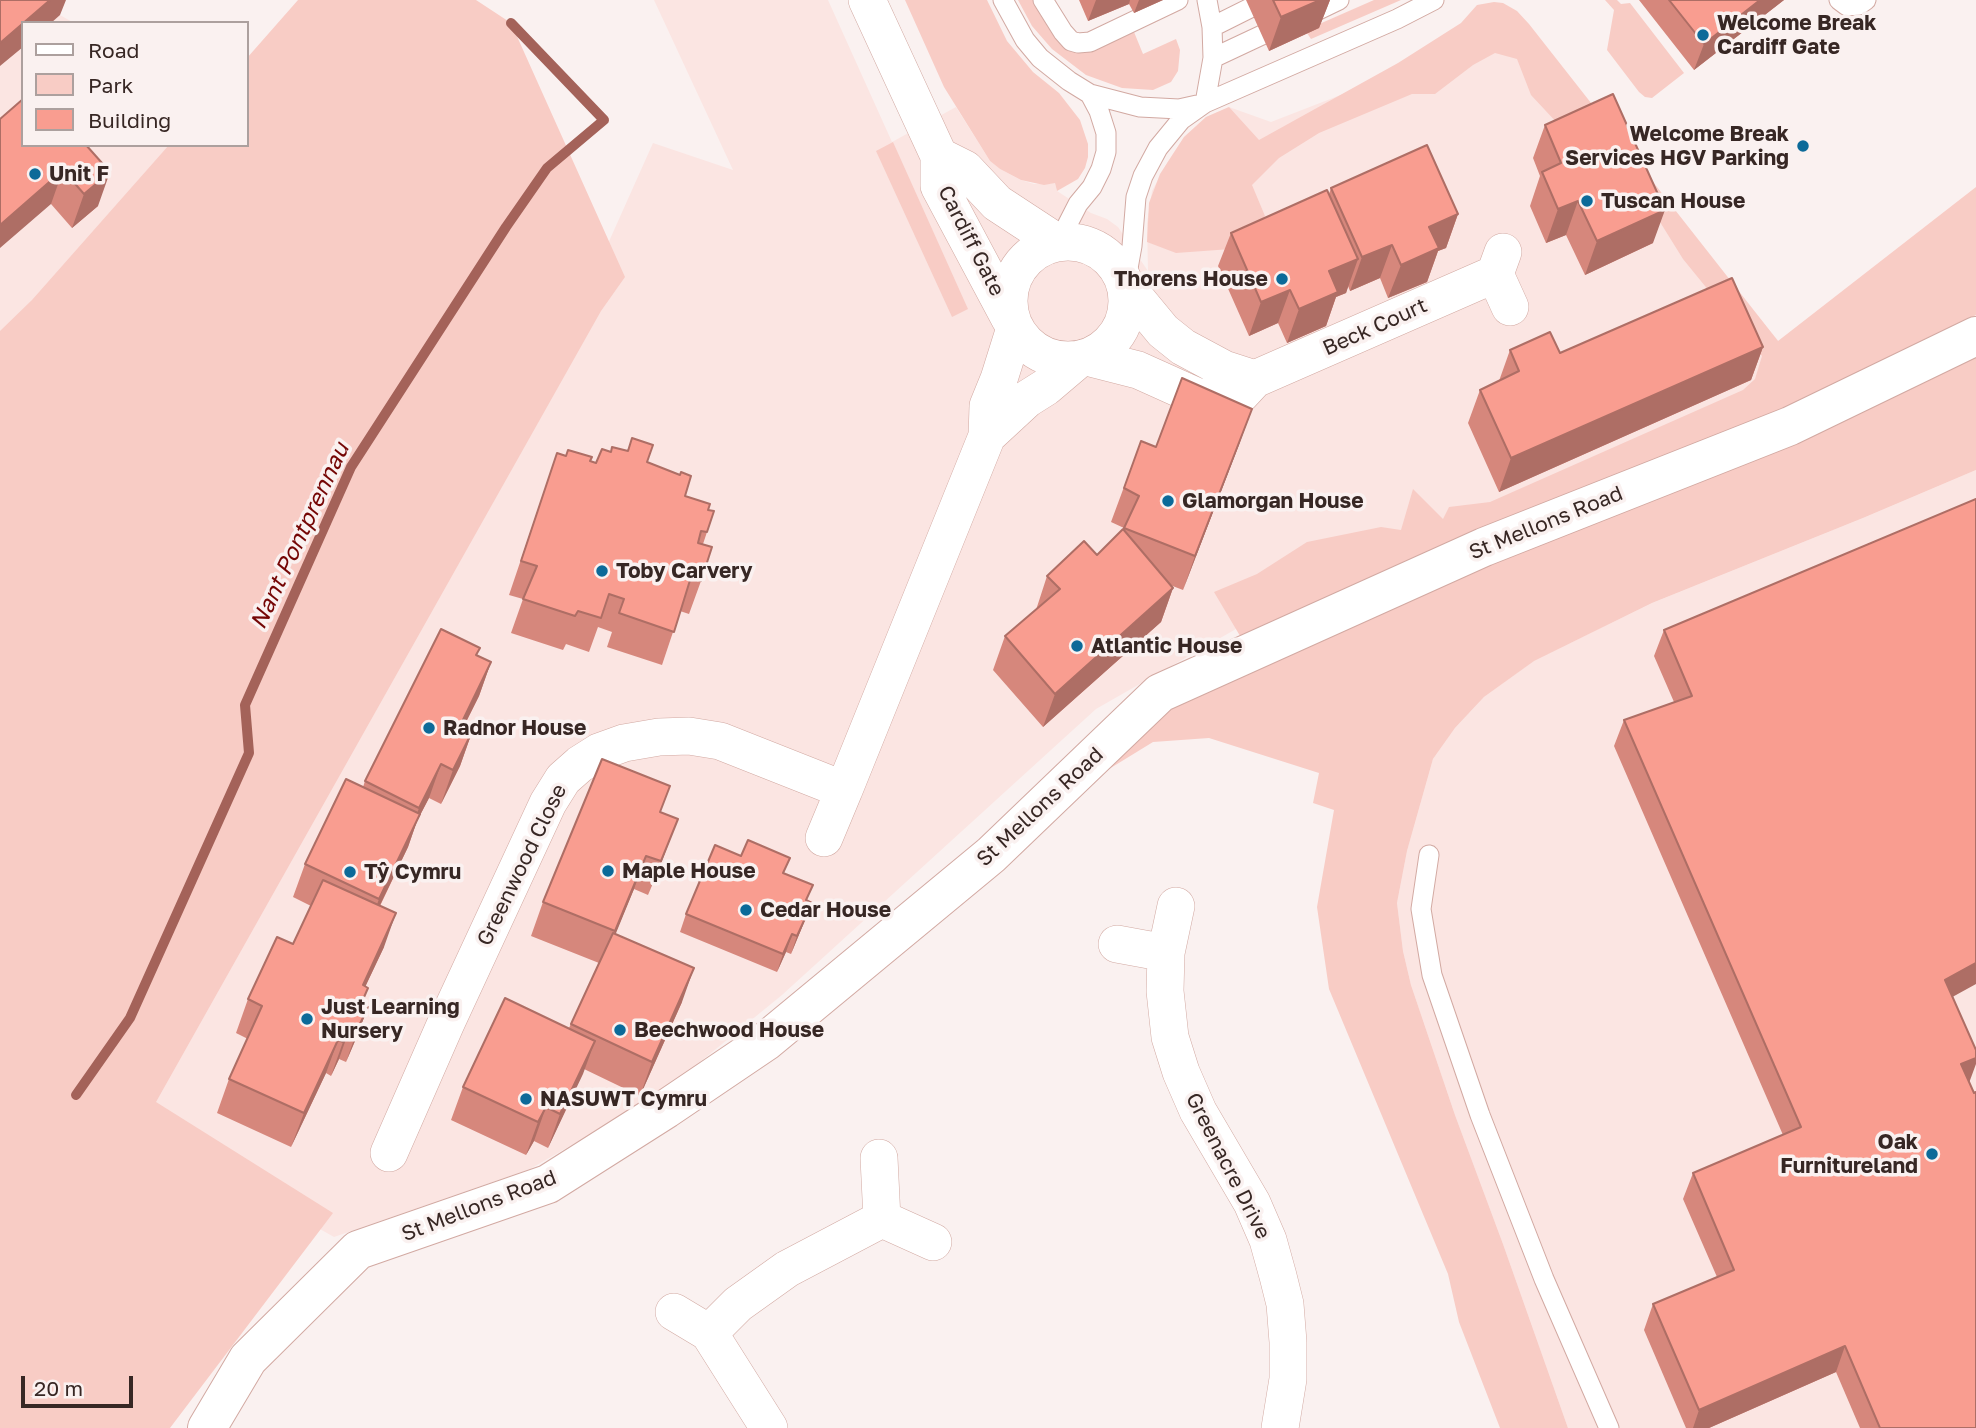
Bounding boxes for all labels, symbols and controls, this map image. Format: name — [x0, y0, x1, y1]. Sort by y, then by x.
place label: Welcome Break Cardiff Gate — [1717, 10, 1876, 60]
legend — [21, 21, 248, 147]
marker: Welcome Break Cardiff Gate — [1695, 27, 1711, 43]
text: Road — [88, 37, 139, 63]
text: Park — [88, 72, 133, 98]
text: Building — [88, 107, 171, 133]
place label: Welcome Break Services HGV Parking — [1565, 121, 1789, 171]
marker: Welcome Break Services HGV Parking — [1795, 138, 1811, 154]
place label: Unit F — [49, 161, 109, 187]
marker: Unit F — [27, 166, 43, 182]
street label: Cardiff Gate — [932, 182, 1010, 300]
place label: Tuscan House — [1601, 188, 1745, 214]
marker: Tuscan House — [1579, 193, 1595, 209]
place label: Thorens House — [1114, 266, 1268, 292]
marker: Thorens House — [1274, 271, 1290, 287]
street label: Beck Court — [1319, 293, 1431, 361]
water label: Nant Pontprennau — [245, 438, 355, 634]
street label: St Mellons Road — [1465, 481, 1627, 565]
place label: Glamorgan House — [1182, 488, 1364, 514]
marker: Glamorgan House — [1160, 493, 1176, 509]
place label: Toby Carvery — [616, 558, 753, 584]
marker: Toby Carvery — [594, 563, 610, 579]
place label: Atlantic House — [1091, 633, 1242, 659]
marker: Atlantic House — [1069, 638, 1085, 654]
place label: Radnor House — [443, 715, 586, 741]
marker: Radnor House — [421, 720, 437, 736]
street label: St Mellons Road — [972, 742, 1108, 872]
street label: Greenwood Close — [472, 780, 572, 950]
place label: Maple House — [622, 858, 756, 884]
place label: Tŷ Cymru — [364, 859, 461, 885]
marker: Maple House — [600, 863, 616, 879]
marker: Tŷ Cymru — [342, 864, 358, 880]
place label: Cedar House — [760, 897, 891, 923]
marker: Cedar House — [738, 902, 754, 918]
place label: Just Learning Nursery — [321, 994, 460, 1044]
marker: Just Learning Nursery — [299, 1011, 315, 1027]
place label: Beechwood House — [634, 1017, 824, 1043]
marker: Beechwood House — [612, 1022, 628, 1038]
place label: NASUWT Cymru — [540, 1086, 707, 1112]
street label: Greenacre Drive — [1180, 1089, 1276, 1243]
marker: NASUWT Cymru — [518, 1091, 534, 1107]
place label: Oak Furnitureland — [1780, 1129, 1918, 1179]
marker: Oak Furnitureland — [1924, 1146, 1940, 1162]
street label: St Mellons Road — [398, 1165, 560, 1247]
scale bar — [24, 1362, 136, 1406]
text: 20 m — [34, 1375, 83, 1401]

